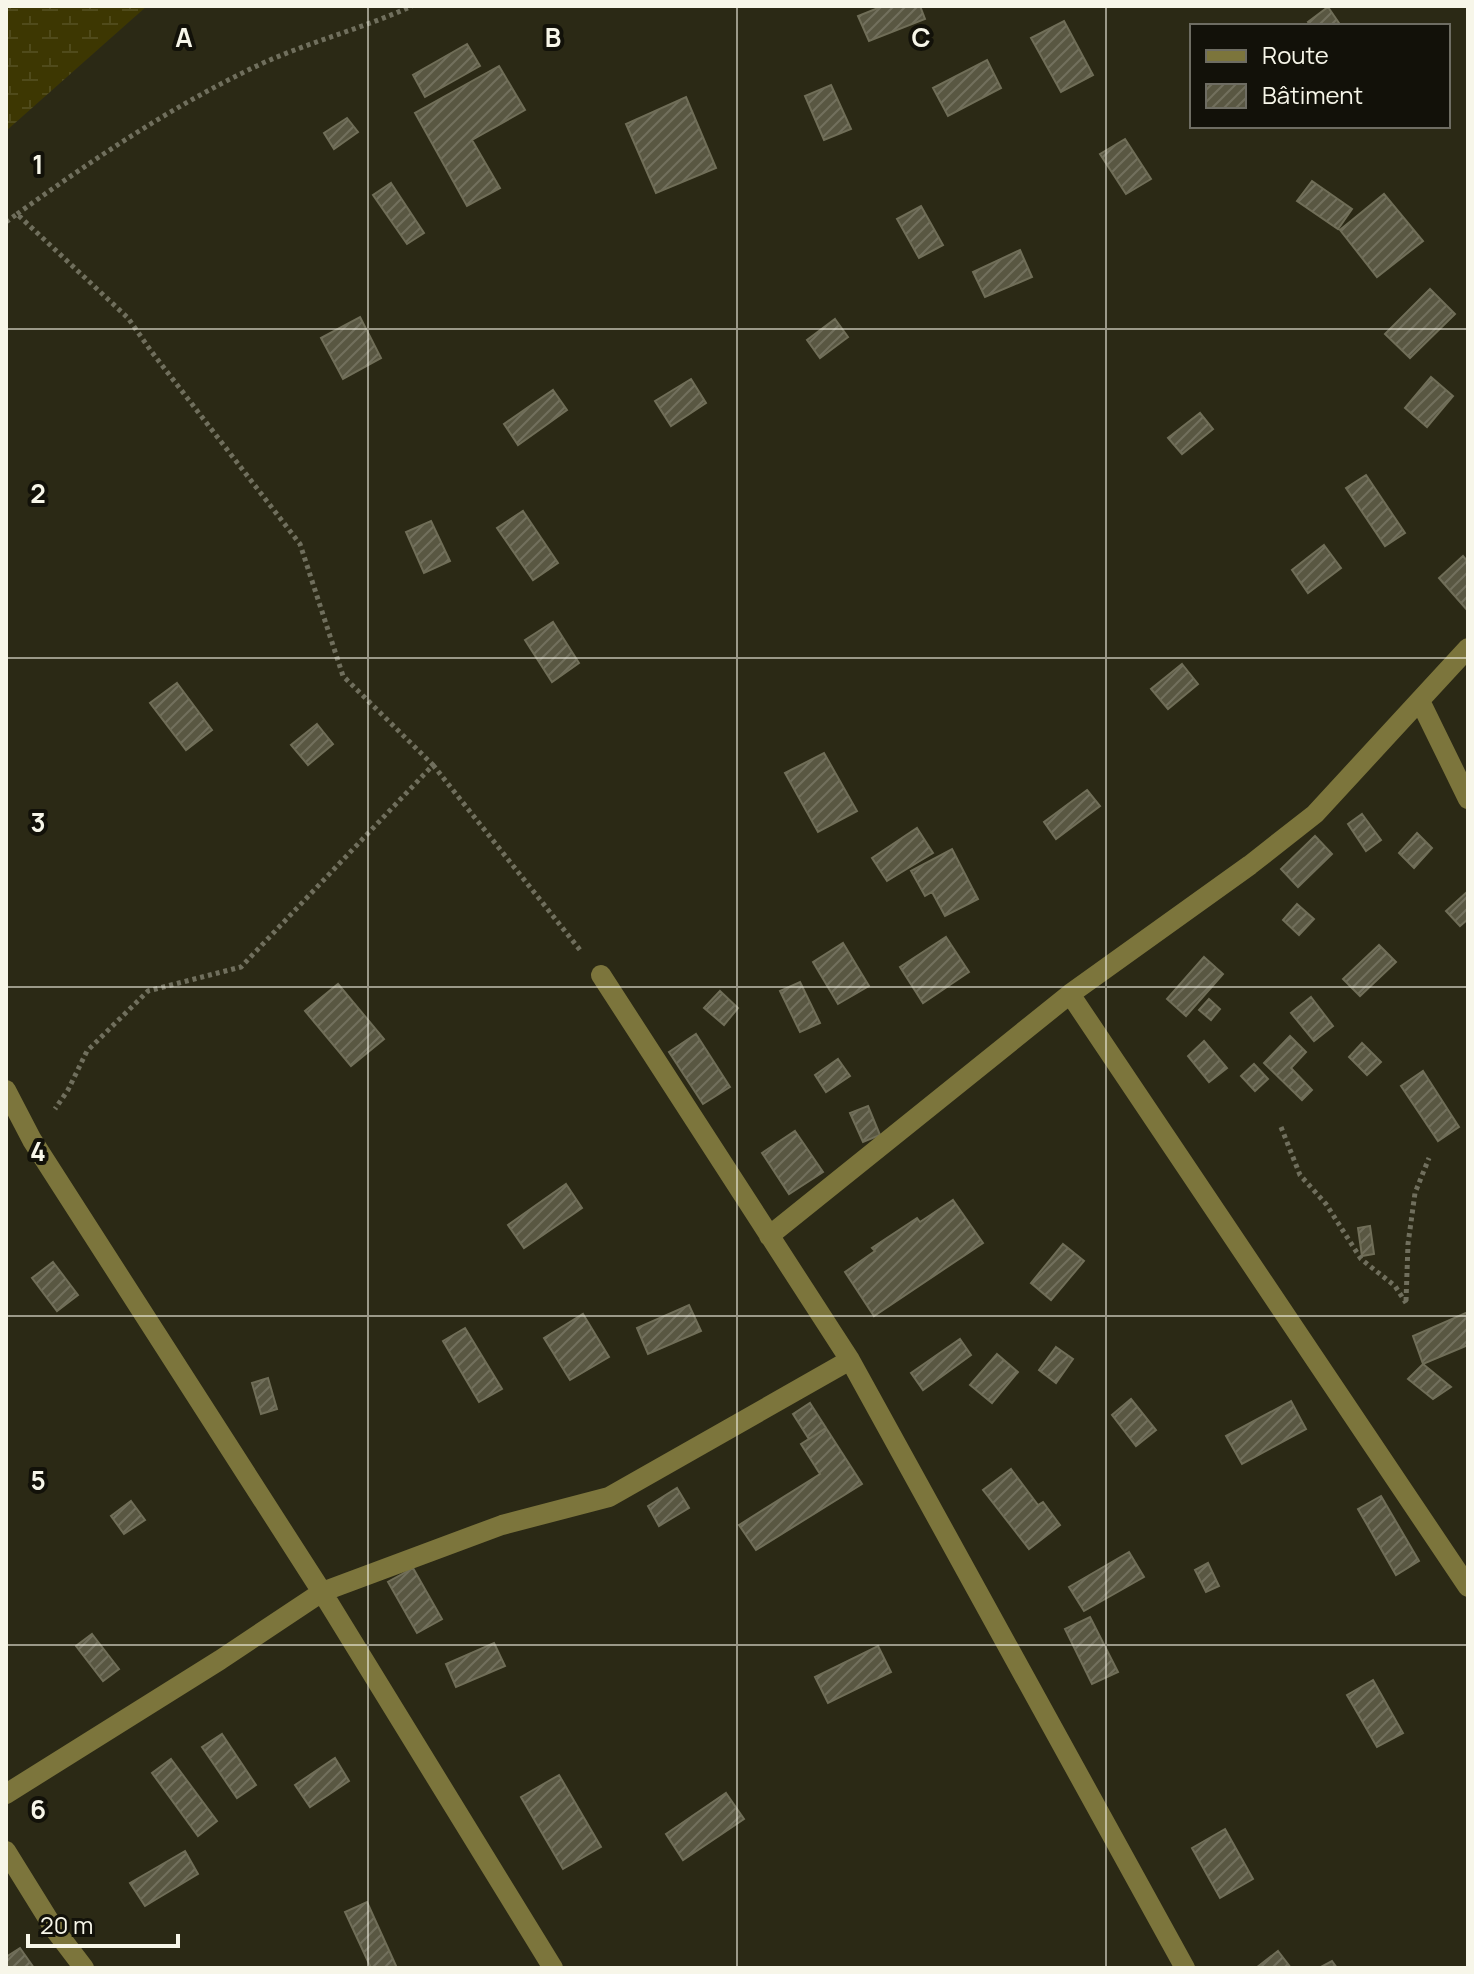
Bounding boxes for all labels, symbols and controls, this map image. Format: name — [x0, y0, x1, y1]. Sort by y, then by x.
text: A — [175, 19, 193, 55]
text: B — [545, 19, 561, 55]
text: C — [911, 19, 931, 55]
legend — [1190, 24, 1450, 128]
text: Route — [1262, 38, 1329, 71]
text: Bâtiment — [1262, 78, 1363, 111]
text: 1 — [32, 146, 44, 182]
text: 2 — [30, 475, 46, 511]
text: 3 — [30, 804, 46, 840]
text: 4 — [30, 1133, 46, 1169]
text: 5 — [30, 1462, 46, 1498]
text: 6 — [30, 1791, 46, 1827]
scale bar — [28, 1898, 178, 1948]
text: 20 m — [40, 1908, 93, 1941]

